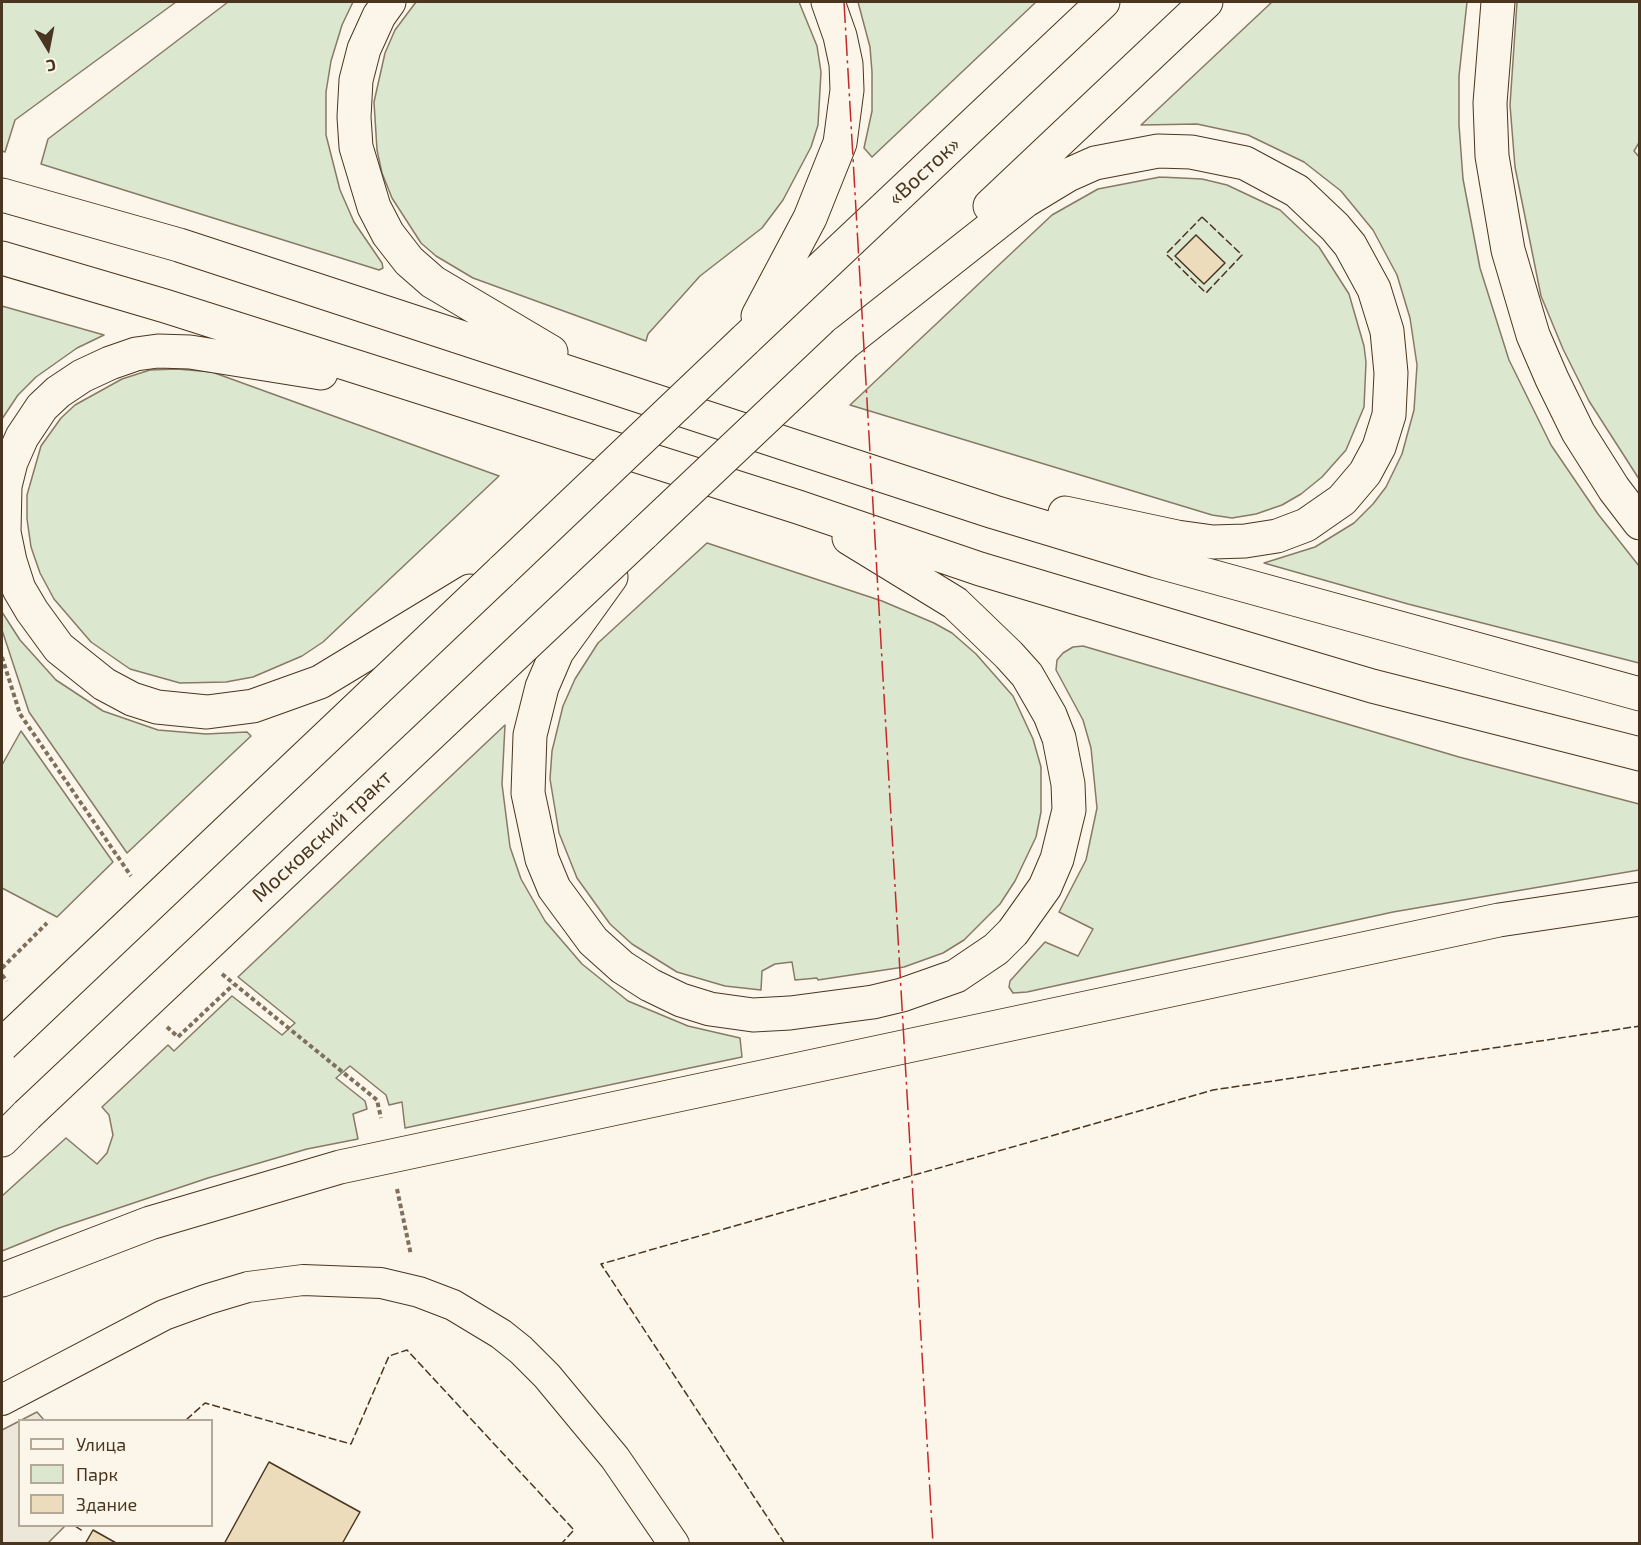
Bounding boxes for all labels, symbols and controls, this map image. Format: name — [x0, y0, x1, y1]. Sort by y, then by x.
north arrow — [18, 18, 78, 78]
text: С — [45, 56, 58, 76]
street label: «Восток» — [883, 131, 965, 211]
street label: Московский тракт — [247, 765, 397, 907]
legend — [18, 1419, 213, 1527]
text: Улица — [76, 1433, 126, 1455]
text: Парк — [76, 1463, 118, 1485]
text: Здание — [76, 1493, 137, 1515]

